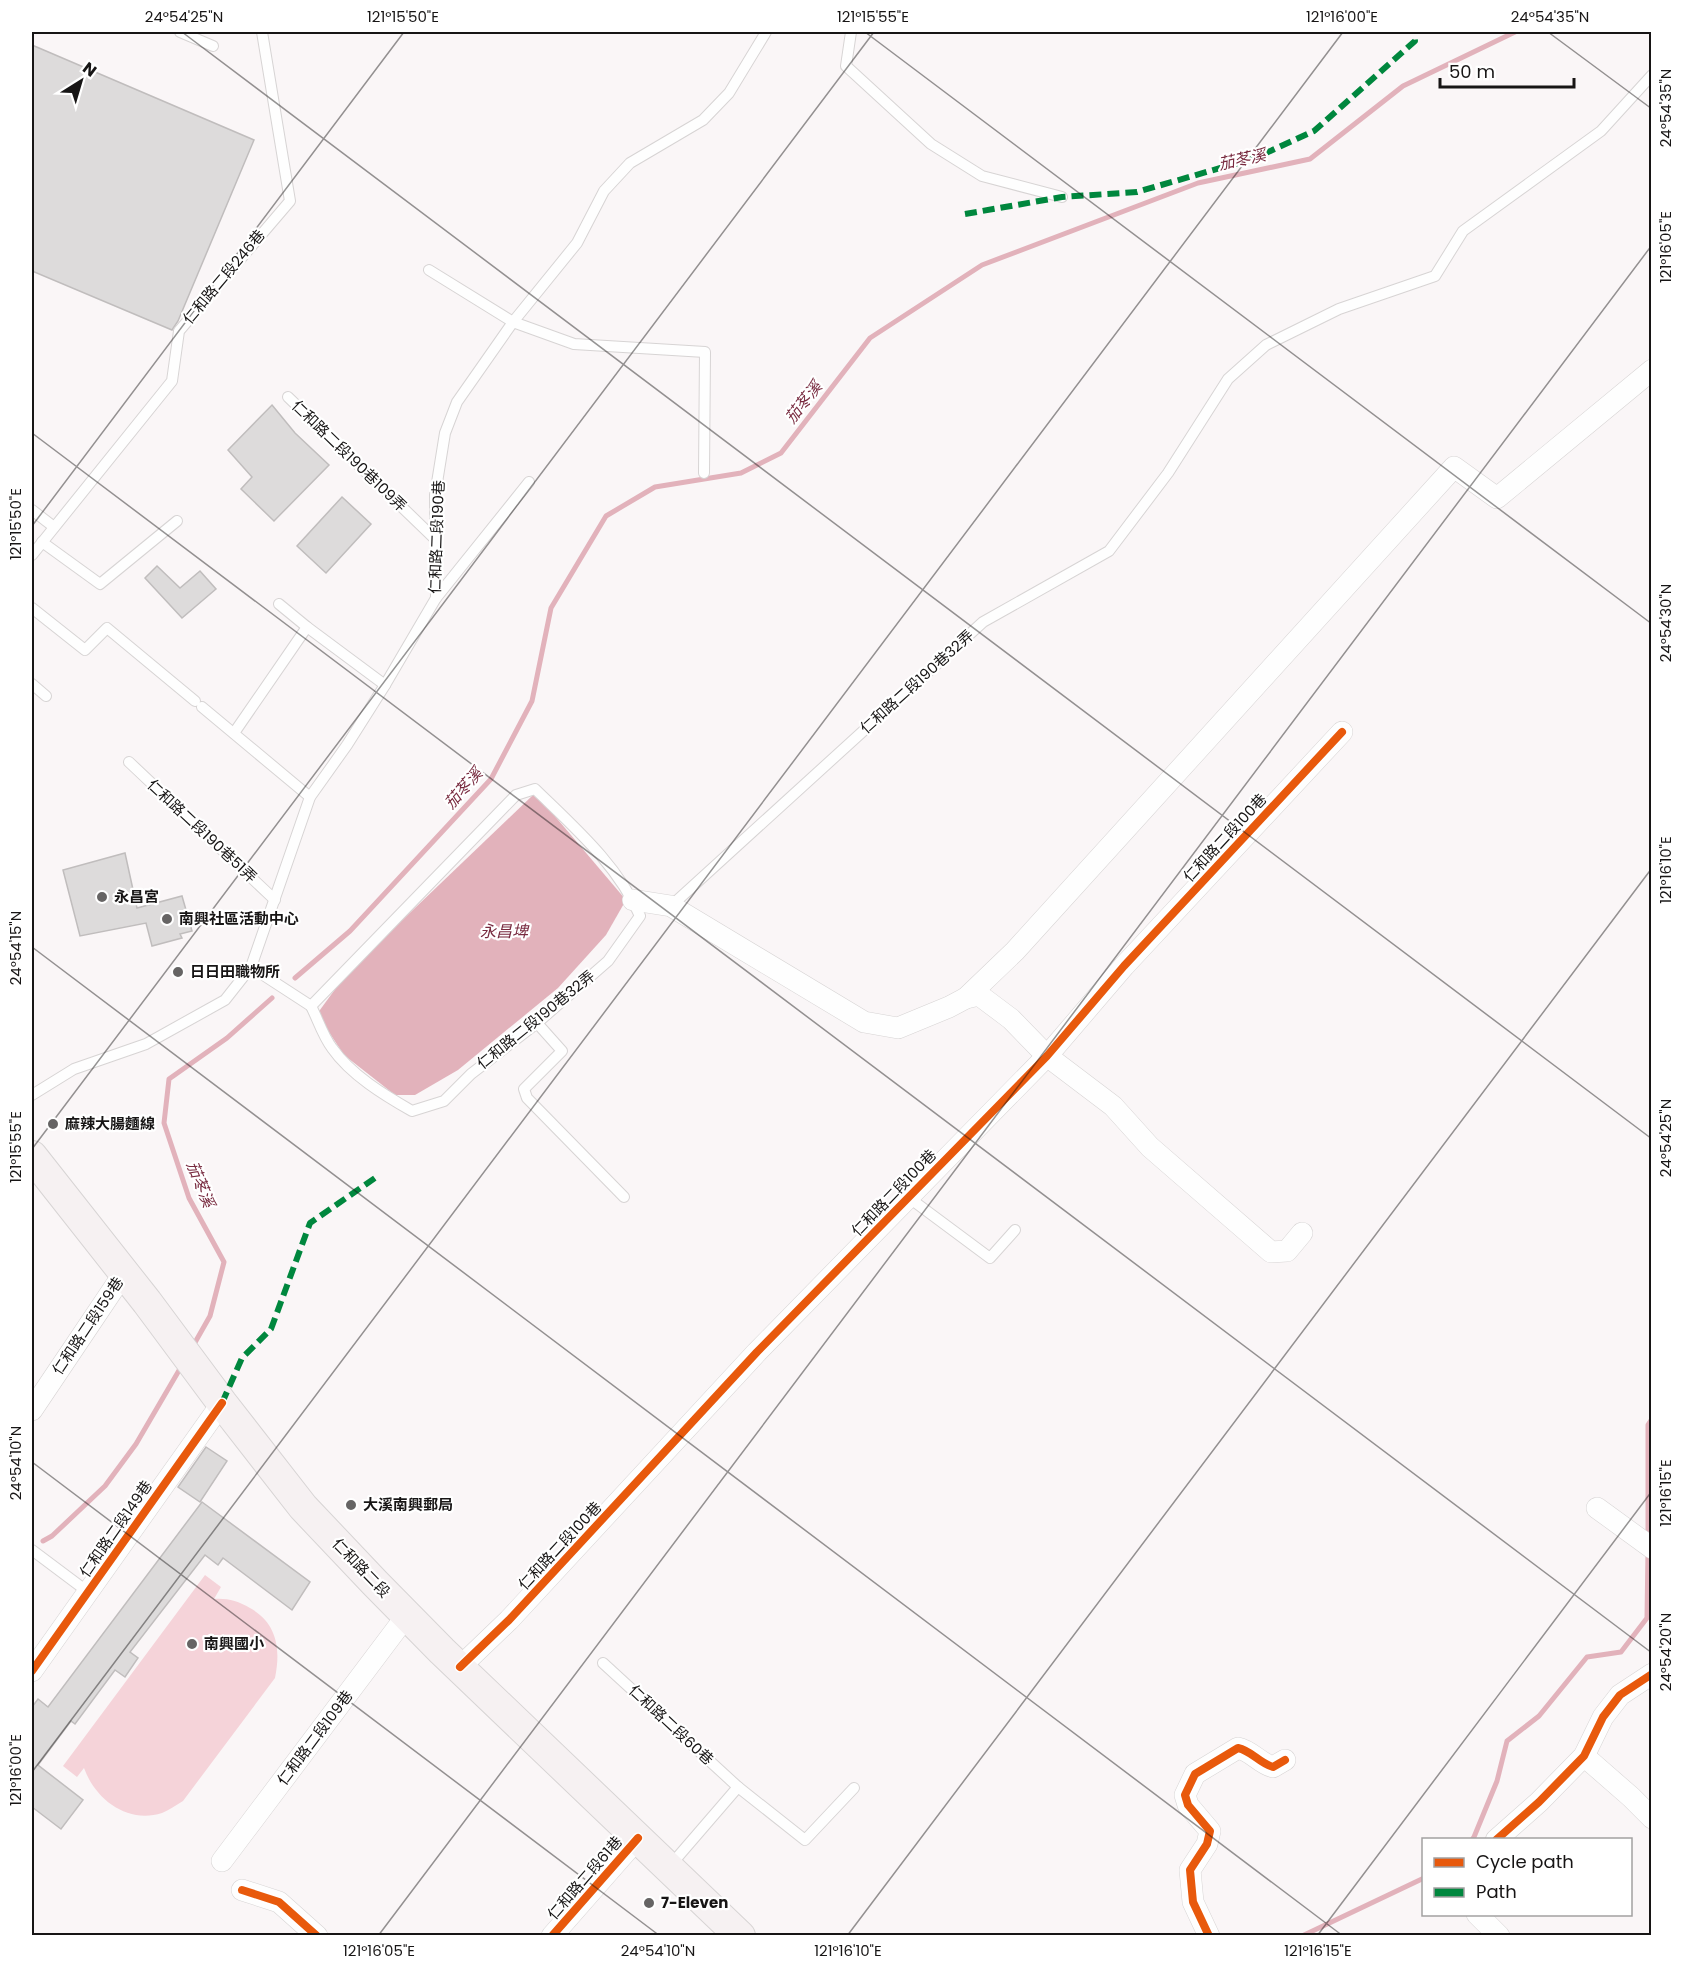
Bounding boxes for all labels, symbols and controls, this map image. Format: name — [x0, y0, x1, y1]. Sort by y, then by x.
text: 24°54'25"N — [145, 6, 223, 27]
text: 121°15'50"E — [367, 6, 439, 27]
text: 121°15'55"E — [837, 6, 909, 27]
text: 121°16'00"E — [1306, 6, 1378, 27]
text: 24°54'35"N — [1511, 6, 1589, 27]
north arrow — [51, 51, 111, 111]
scale bar — [1440, 51, 1574, 89]
text: N — [78, 57, 101, 82]
text: 50 m — [1449, 59, 1495, 84]
text: 24°54'35"N — [1655, 69, 1676, 147]
water label: 茄苳溪 — [1216, 143, 1270, 176]
text: 121°16'05"E — [1655, 211, 1676, 283]
street label: 仁和路二段246巷 — [178, 225, 269, 328]
water label: 茄苳溪 — [780, 375, 828, 428]
street label: 仁和路二段190巷109弄 — [287, 395, 411, 516]
street label: 仁和路二段190巷 — [424, 480, 449, 594]
text: 121°15'50"E — [5, 488, 26, 560]
text: 24°54'30"N — [1655, 584, 1676, 662]
street label: 仁和路二段190巷32弄 — [855, 625, 978, 738]
water label: 茄苳溪 — [439, 761, 489, 814]
street label: 仁和路二段190巷51弄 — [143, 774, 262, 887]
street label: 仁和路二段100巷 — [1178, 789, 1271, 886]
text: 121°16'10"E — [1655, 836, 1676, 904]
place label: 永昌宮 — [114, 886, 159, 907]
marker: 永昌宮 — [95, 890, 109, 904]
place label: 南興社區活動中心 — [179, 908, 299, 929]
text: 24°54'15"N — [5, 911, 26, 985]
marker: 南興社區活動中心 — [160, 912, 174, 926]
water label: 永昌埤 — [480, 920, 530, 943]
place label: 日日田職物所 — [190, 961, 280, 982]
marker: 日日田職物所 — [171, 965, 185, 979]
street label: 仁和路二段190巷32弄 — [472, 965, 599, 1074]
text: 24°54'25"N — [1655, 1099, 1676, 1177]
text: 121°15'55"E — [5, 1111, 26, 1183]
place label: 麻辣大腸麵線 — [65, 1113, 155, 1134]
marker: 麻辣大腸麵線 — [46, 1117, 60, 1131]
street label: 仁和路二段100巷 — [847, 1144, 941, 1241]
water label: 茄苳溪 — [181, 1158, 221, 1213]
street label: 仁和路二段159巷 — [47, 1273, 128, 1379]
text: 24°54'10"N — [5, 1426, 26, 1500]
text: 121°16'15"E — [1655, 1459, 1676, 1527]
street label: 仁和路二段149巷 — [74, 1476, 157, 1581]
place label: 大溪南興郵局 — [363, 1494, 453, 1515]
street label: 仁和路二段100巷 — [513, 1497, 606, 1594]
marker: 大溪南興郵局 — [344, 1498, 358, 1512]
street label: 仁和路二段 — [328, 1533, 395, 1602]
text: 24°54'20"N — [1655, 1613, 1676, 1691]
place label: 南興國小 — [204, 1633, 265, 1654]
marker: 南興國小 — [185, 1637, 199, 1651]
street label: 仁和路二段60巷 — [624, 1680, 718, 1769]
street label: 仁和路二段109巷 — [272, 1686, 357, 1789]
text: 121°16'00"E — [5, 1734, 26, 1806]
street label: 仁和路二段61巷 — [542, 1831, 627, 1924]
legend — [1422, 1838, 1632, 1916]
text: Cycle path — [1476, 1849, 1574, 1874]
text: Path — [1476, 1879, 1517, 1904]
place label: 7-Eleven — [661, 1892, 728, 1913]
marker: 7-Eleven — [642, 1896, 656, 1910]
text: 121°16'05"E — [343, 1940, 415, 1961]
text: 24°54'10"N — [621, 1940, 695, 1961]
text: 121°16'10"E — [814, 1940, 882, 1961]
text: 121°16'15"E — [1284, 1940, 1352, 1961]

